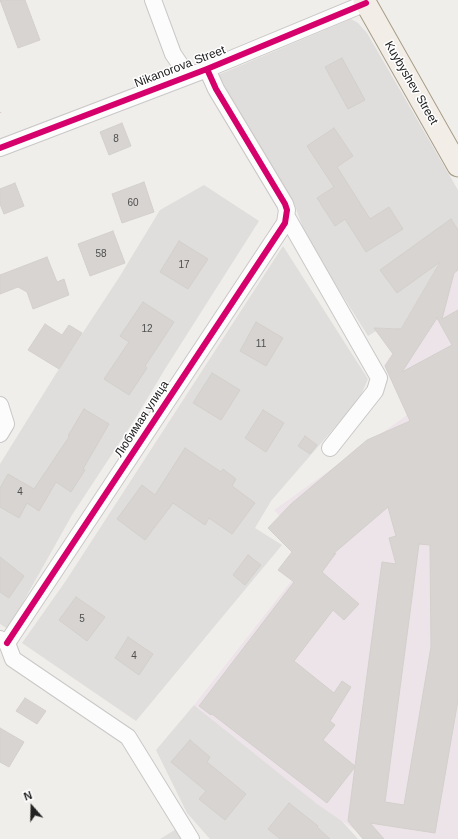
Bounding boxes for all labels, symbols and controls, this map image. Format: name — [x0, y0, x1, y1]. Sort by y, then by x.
street label: Kuybyshev Street — [381, 39, 441, 127]
street label: Nikanorova Street — [133, 43, 227, 91]
house number: 8 — [113, 133, 119, 145]
house number: 60 — [127, 197, 139, 209]
house number: 58 — [95, 248, 107, 260]
house number: 17 — [178, 259, 190, 271]
house number: 12 — [141, 323, 153, 335]
house number: 11 — [256, 338, 266, 350]
street label: Любимая улица — [112, 378, 172, 460]
house number: 4 — [17, 486, 23, 498]
house number: 5 — [79, 613, 85, 625]
house number: 4 — [131, 650, 137, 662]
north arrow — [12, 787, 52, 827]
text: N — [22, 789, 34, 803]

